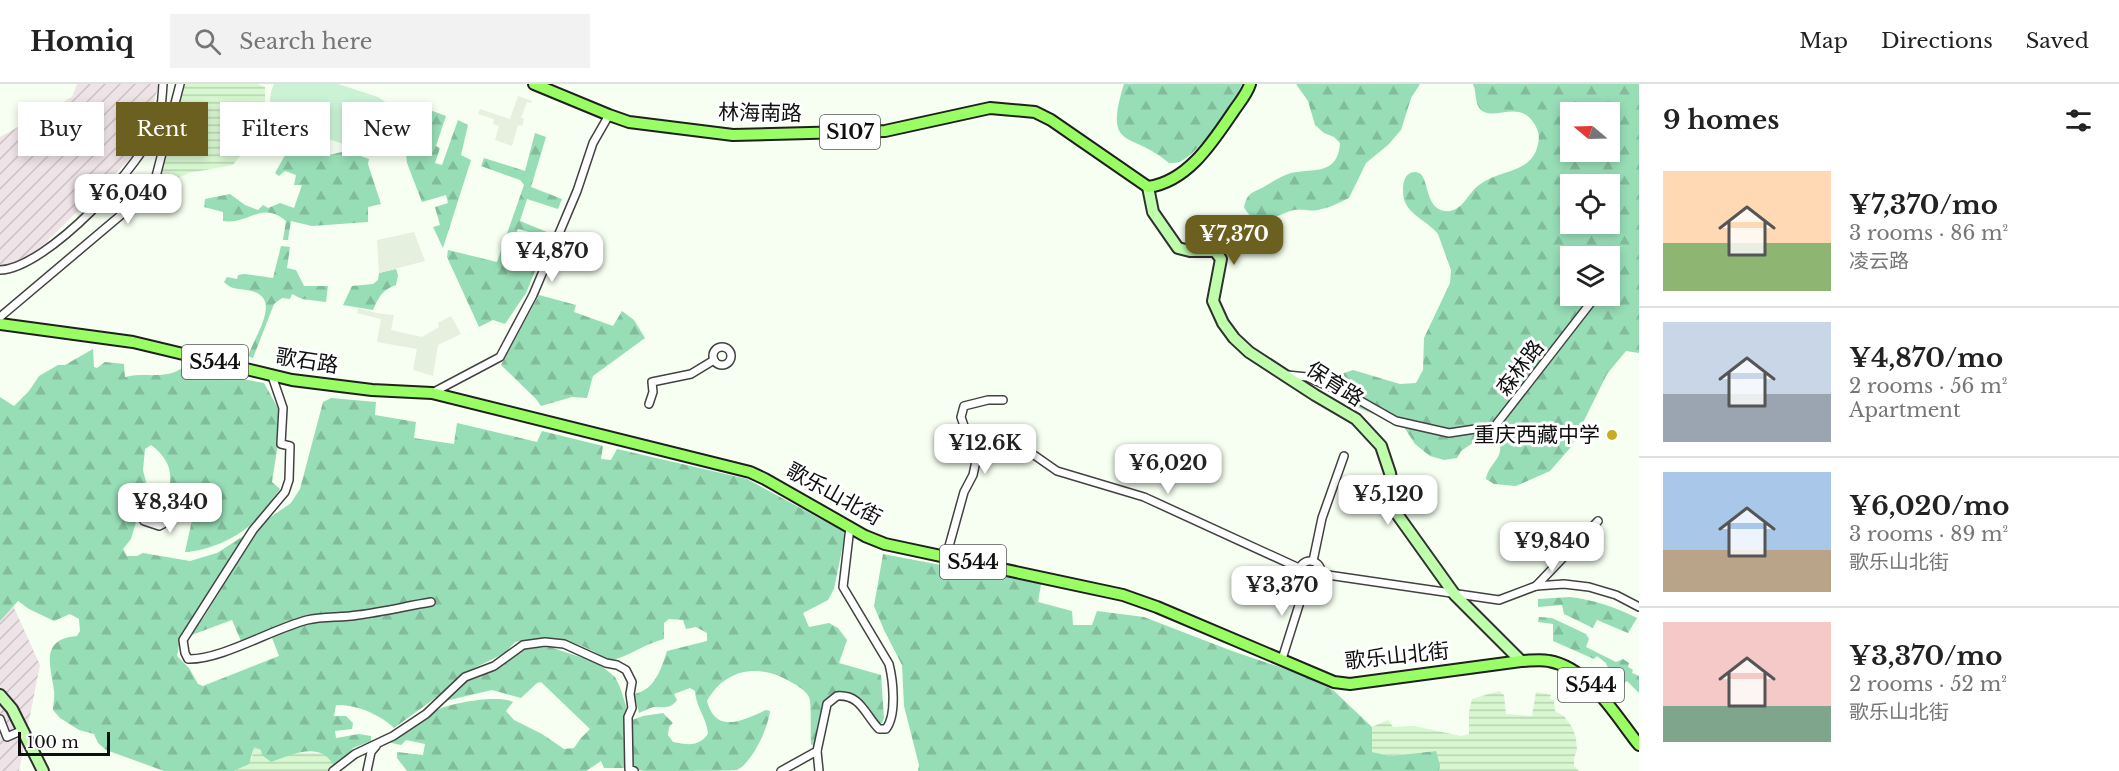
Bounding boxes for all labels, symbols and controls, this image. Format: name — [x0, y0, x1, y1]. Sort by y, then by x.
search box — [170, 14, 590, 68]
text: Homiq — [30, 24, 134, 59]
icon: search — [191, 25, 224, 58]
text: Search here — [239, 28, 372, 55]
text: Map — [1799, 28, 1848, 54]
text: Directions — [1881, 28, 1993, 54]
text: Saved — [2026, 28, 2089, 54]
street label: 林海南路 — [718, 99, 802, 127]
chip: Buy — [18, 102, 104, 156]
chip: Rent — [116, 102, 208, 156]
chip: Filters — [220, 102, 330, 156]
chip: New — [342, 102, 432, 156]
north arrow — [1560, 102, 1620, 162]
map controls — [1560, 102, 1620, 306]
text: 9 homes — [1663, 104, 1779, 136]
icon: filters — [2062, 104, 2095, 137]
road number: S107 — [820, 115, 880, 149]
pin: ¥6,040 — [79, 174, 177, 225]
button: locate — [1560, 174, 1620, 234]
text: ¥6,040 — [89, 181, 167, 205]
text: ¥7,370/mo — [1849, 189, 1998, 221]
icon: home — [1711, 195, 1783, 267]
pin: ¥7,370 — [1185, 215, 1283, 266]
text: 3 rooms · 86 m² — [1849, 221, 2008, 245]
text: ¥7,370 — [1199, 222, 1269, 246]
pin: ¥4,870 — [503, 232, 601, 283]
text: ¥4,870 — [515, 239, 589, 263]
button: layers — [1560, 246, 1620, 306]
text: 凌云路 — [1849, 249, 1909, 273]
street label: 森林路 — [1491, 335, 1549, 401]
text: ¥4,870/mo — [1849, 342, 2003, 374]
street label: 歌石路 — [274, 343, 340, 379]
road number: S544 — [182, 345, 248, 379]
icon: home — [1711, 346, 1783, 418]
street label: 保育路 — [1302, 356, 1368, 412]
text: 2 rooms · 56 m² — [1849, 374, 2007, 398]
text: Apartment — [1849, 398, 1960, 422]
place label: 重庆西藏中学 — [1474, 422, 1600, 448]
pin: ¥12.6K — [936, 424, 1034, 475]
marker: 重庆西藏中学 — [1605, 428, 1619, 442]
text: ¥12.6K — [948, 431, 1022, 455]
pin: ¥6,020 — [1119, 444, 1217, 495]
text: ¥6,020 — [1129, 451, 1207, 475]
street label: 歌乐山北街 — [782, 457, 886, 531]
pin: ¥5,120 — [1339, 475, 1437, 526]
text: ¥5,120 — [1353, 482, 1424, 506]
pin: ¥8,340 — [121, 483, 219, 534]
text: ¥8,340 — [132, 490, 208, 514]
text: ¥6,020/mo — [1849, 490, 2009, 522]
icon: home — [1711, 496, 1783, 568]
pin: ¥9,840 — [1503, 522, 1601, 573]
text: 3 rooms · 89 m² — [1849, 522, 2008, 546]
text: ¥9,840 — [1514, 529, 1590, 553]
road number: S544 — [940, 545, 1006, 579]
text: 歌乐山北街 — [1849, 550, 1949, 574]
pin: ¥3,370 — [1233, 566, 1331, 617]
text: ¥3,370 — [1245, 573, 1319, 597]
street label: 歌乐山北街 — [1343, 638, 1451, 674]
text: ¥3,370/mo — [1849, 640, 2002, 672]
icon: home — [1711, 646, 1783, 718]
road number: S544 — [1558, 668, 1624, 702]
text: 2 rooms · 52 m² — [1849, 672, 2007, 696]
text: 歌乐山北街 — [1849, 700, 1949, 724]
scale bar — [18, 729, 110, 756]
text: 100 m — [27, 732, 79, 752]

